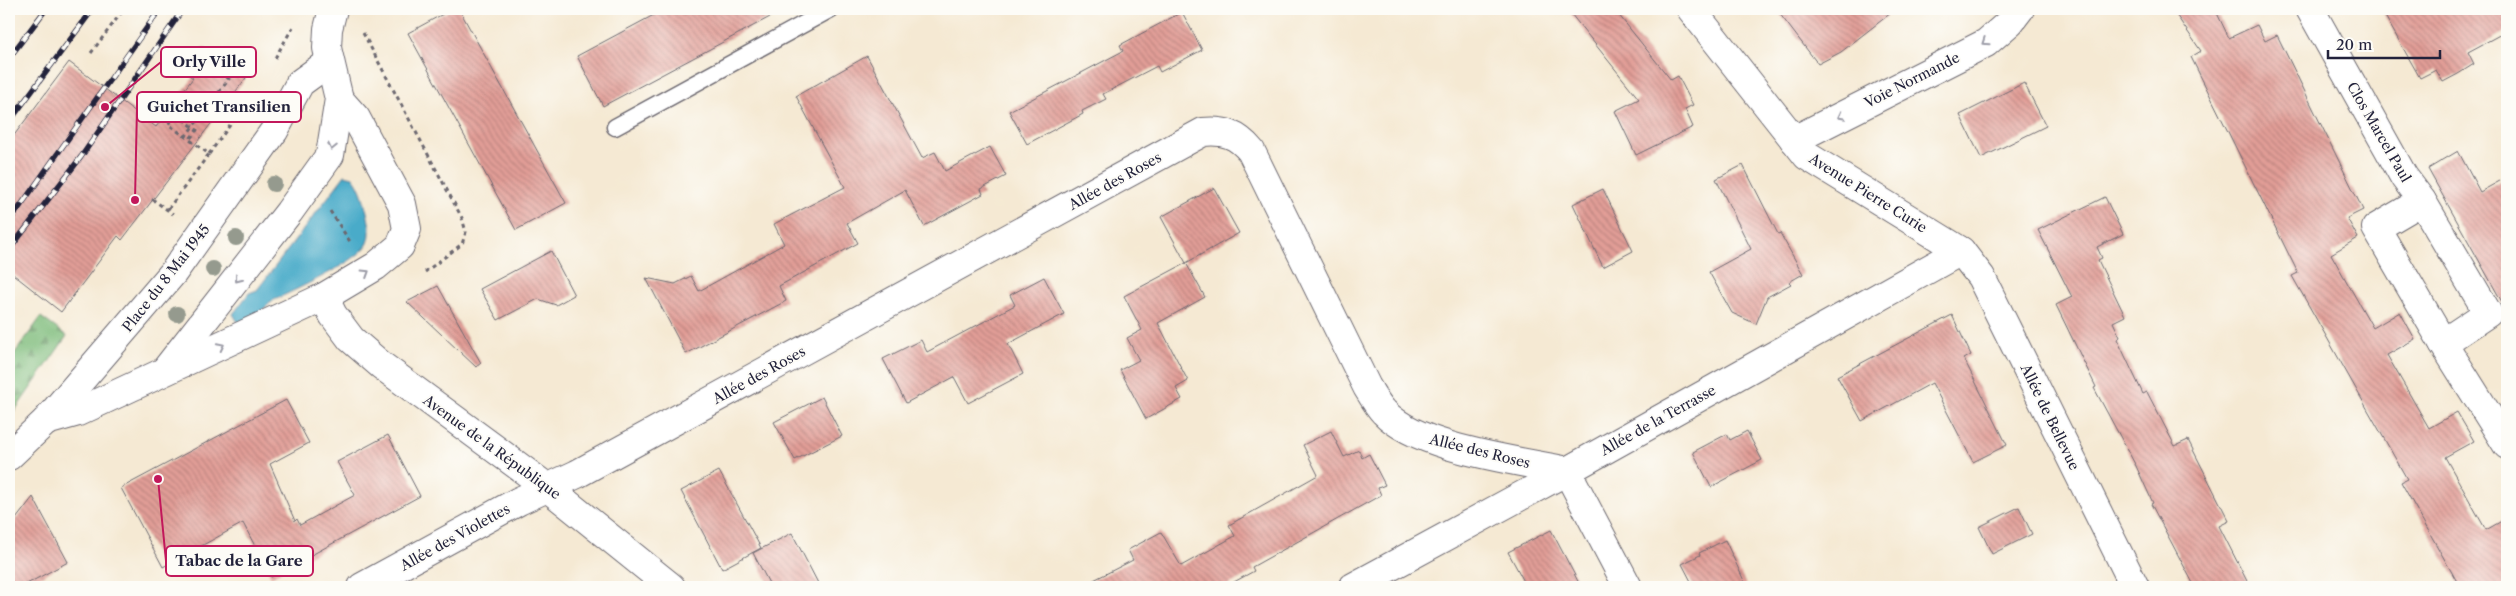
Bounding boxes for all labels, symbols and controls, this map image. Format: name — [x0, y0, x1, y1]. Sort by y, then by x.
scale bar — [2328, 28, 2441, 60]
text: 20 m — [2336, 35, 2372, 54]
one-way arrow — [1982, 36, 1991, 45]
callout: Orly Ville — [161, 47, 256, 77]
street label: Voie Normande — [1860, 48, 1963, 112]
text: Orly Ville — [172, 52, 246, 71]
street label: Clos Marcel Paul — [2343, 79, 2415, 185]
callout: Guichet Transilien — [137, 92, 301, 122]
text: Guichet Transilien — [147, 97, 292, 116]
one-way arrow — [1837, 110, 1846, 120]
one-way arrow — [327, 142, 338, 151]
street label: Allée des Roses — [1065, 148, 1164, 214]
street label: Avenue Pierre Curie — [1805, 149, 1930, 237]
street label: Place du 8 Mai 1945 — [118, 221, 214, 335]
one-way arrow — [361, 269, 370, 279]
one-way arrow — [236, 273, 244, 282]
one-way arrow — [216, 342, 225, 352]
street label: Allée des Roses — [709, 342, 808, 408]
street label: Allée de Bellevue — [2016, 360, 2084, 473]
street label: Allée de la Terrasse — [1596, 381, 1719, 460]
street label: Avenue de la République — [419, 390, 564, 503]
street label: Allée des Roses — [1427, 430, 1532, 472]
street label: Allée des Violettes — [396, 499, 513, 575]
callout: Tabac de la Gare — [166, 546, 313, 576]
text: Tabac de la Gare — [175, 551, 303, 570]

